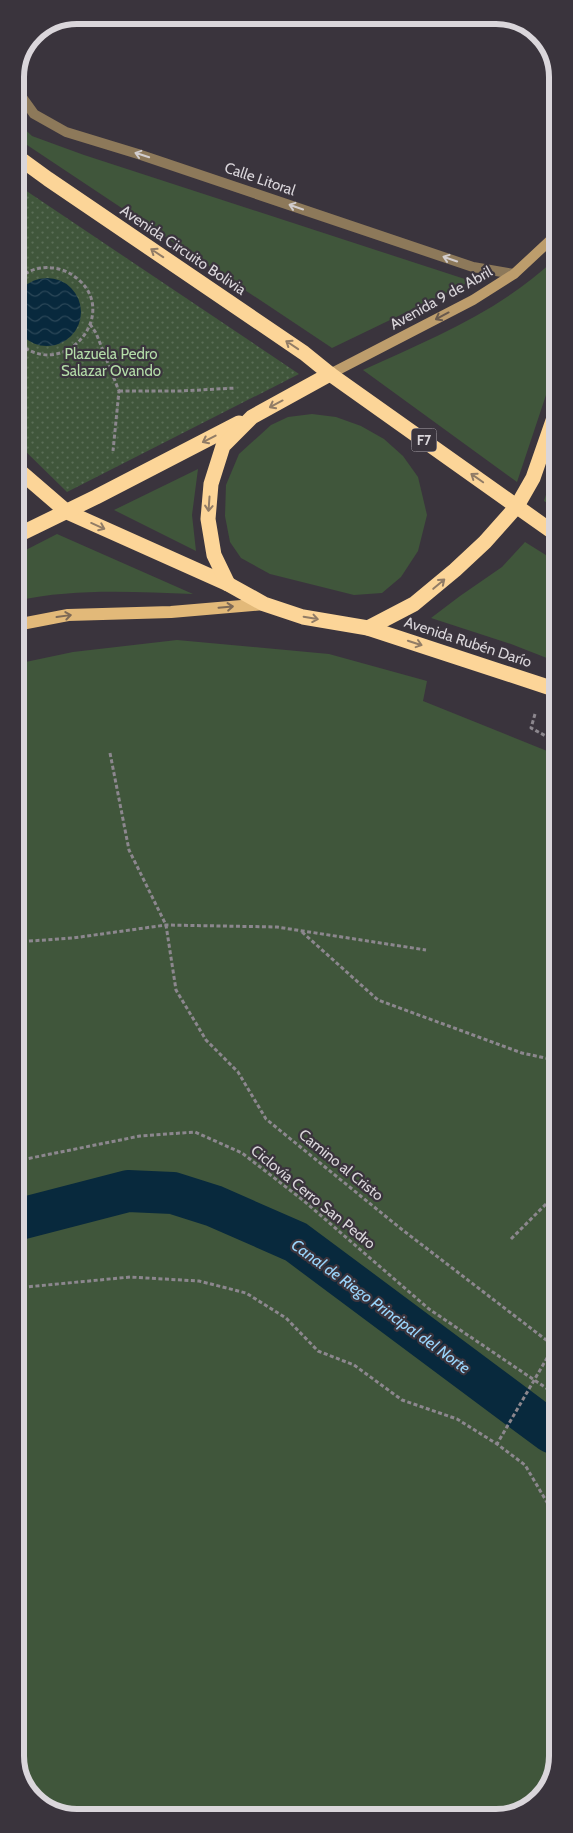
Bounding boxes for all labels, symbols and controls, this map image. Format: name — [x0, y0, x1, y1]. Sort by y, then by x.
one-way arrow — [135, 150, 150, 159]
street label: Calle Litoral — [222, 158, 298, 200]
street label: Avenida Circuito Bolivia — [117, 201, 250, 299]
one-way arrow — [289, 202, 304, 211]
one-way arrow — [150, 248, 164, 259]
one-way arrow — [442, 254, 458, 264]
street label: Avenida 9 de Abril — [387, 262, 496, 334]
one-way arrow — [434, 311, 449, 321]
one-way arrow — [285, 340, 299, 350]
park label: Plazuela Pedro Salazar Ovando — [61, 345, 161, 380]
one-way arrow — [269, 399, 283, 409]
road number: F7 — [412, 428, 436, 452]
one-way arrow — [201, 434, 216, 444]
one-way arrow — [470, 473, 484, 483]
one-way arrow — [205, 496, 214, 512]
one-way arrow — [90, 521, 105, 531]
one-way arrow — [432, 578, 445, 589]
one-way arrow — [218, 602, 234, 612]
one-way arrow — [55, 611, 71, 621]
street label: Avenida Rubén Darío — [402, 613, 534, 671]
one-way arrow — [302, 614, 318, 624]
one-way arrow — [406, 639, 422, 648]
street label: Camino al Cristo — [295, 1125, 387, 1205]
street label: Ciclovía Cerro San Pedro — [247, 1141, 379, 1253]
water label: Canal de Riego Principal del Norte — [288, 1235, 474, 1378]

